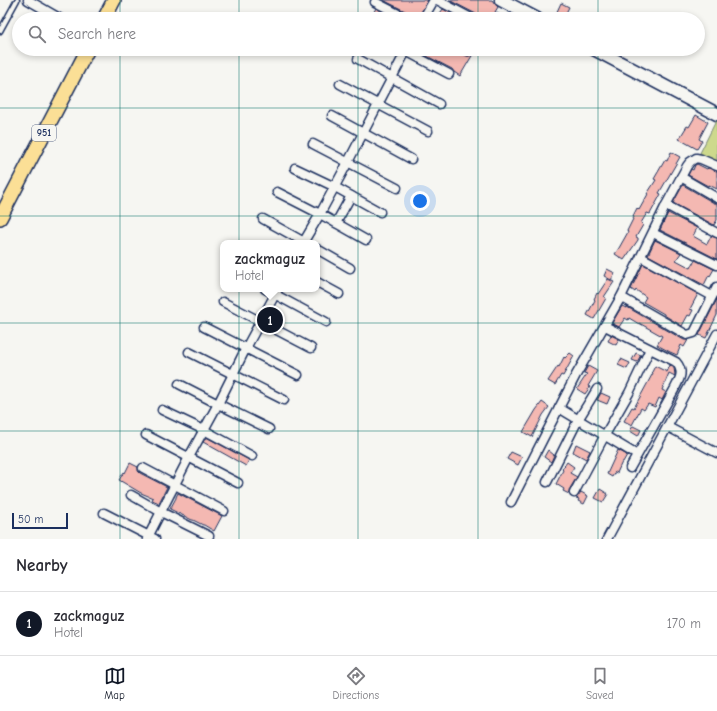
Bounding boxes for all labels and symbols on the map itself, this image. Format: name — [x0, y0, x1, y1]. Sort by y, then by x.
road number: 951 — [32, 125, 56, 141]
your location — [410, 191, 430, 211]
pin: 1 — [257, 305, 283, 335]
scale bar — [12, 511, 68, 530]

